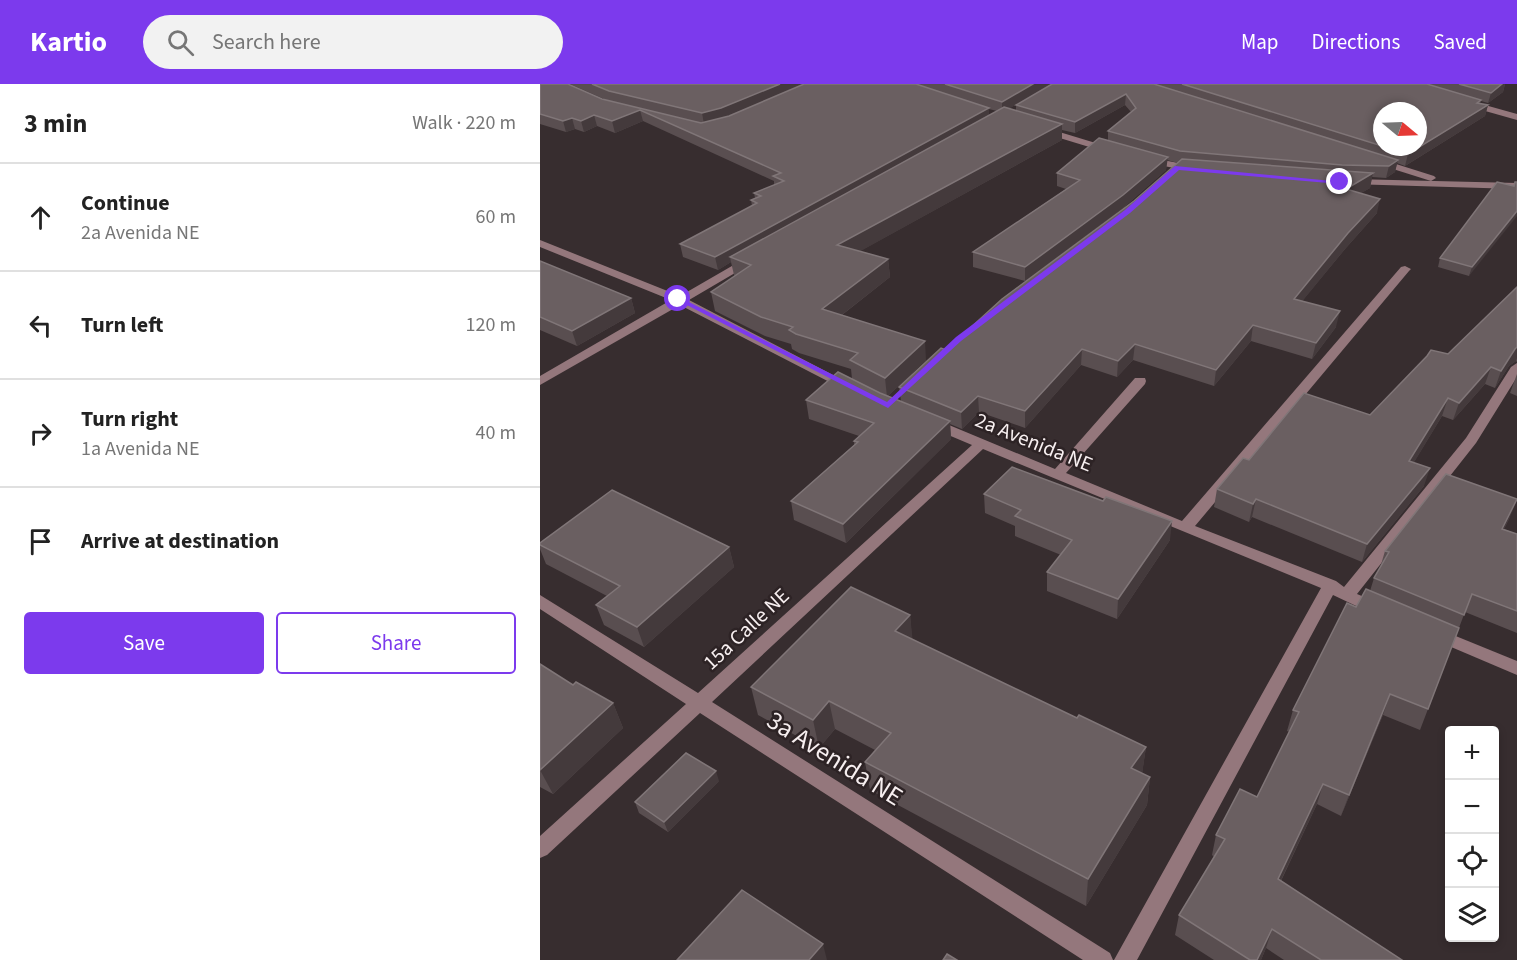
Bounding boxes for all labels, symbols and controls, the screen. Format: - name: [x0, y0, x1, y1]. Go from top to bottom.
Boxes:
- search box: [143, 15, 563, 69]
- text: Kartio: [30, 22, 107, 62]
- icon: search: [164, 26, 197, 59]
- text: Search here: [212, 26, 321, 58]
- text: Map: [1241, 27, 1279, 57]
- text: Directions: [1312, 27, 1400, 57]
- text: Saved: [1433, 27, 1487, 57]
- north arrow: [1373, 102, 1427, 156]
- text: 3 min: [24, 105, 87, 142]
- text: Walk · 220 m: [412, 109, 516, 137]
- route end: [1326, 168, 1352, 194]
- text: Continue: [81, 187, 170, 219]
- icon: ahead: [24, 201, 57, 234]
- text: 60 m: [476, 203, 516, 231]
- text: 2a Avenida NE: [81, 219, 199, 247]
- route start: [664, 285, 690, 311]
- icon: left: [24, 309, 57, 342]
- text: Turn left: [81, 309, 163, 341]
- text: 120 m: [466, 311, 516, 339]
- text: Turn right: [81, 403, 178, 435]
- street label: 2a Avenida NE: [971, 405, 1097, 479]
- icon: right: [24, 417, 57, 450]
- text: 40 m: [476, 419, 516, 447]
- text: 1a Avenida NE: [81, 435, 199, 463]
- icon: arrive: [24, 525, 57, 558]
- text: Arrive at destination: [81, 525, 279, 557]
- street label: 15a Calle NE: [696, 581, 796, 677]
- button: Save: [24, 612, 264, 674]
- button: Share: [276, 612, 516, 674]
- street label: 3a Avenida NE: [760, 702, 910, 815]
- map controls: [1445, 726, 1499, 942]
- button: +: [1445, 726, 1499, 780]
- button: −: [1445, 780, 1499, 834]
- button: locate: [1445, 834, 1499, 888]
- button: layers: [1445, 888, 1499, 942]

